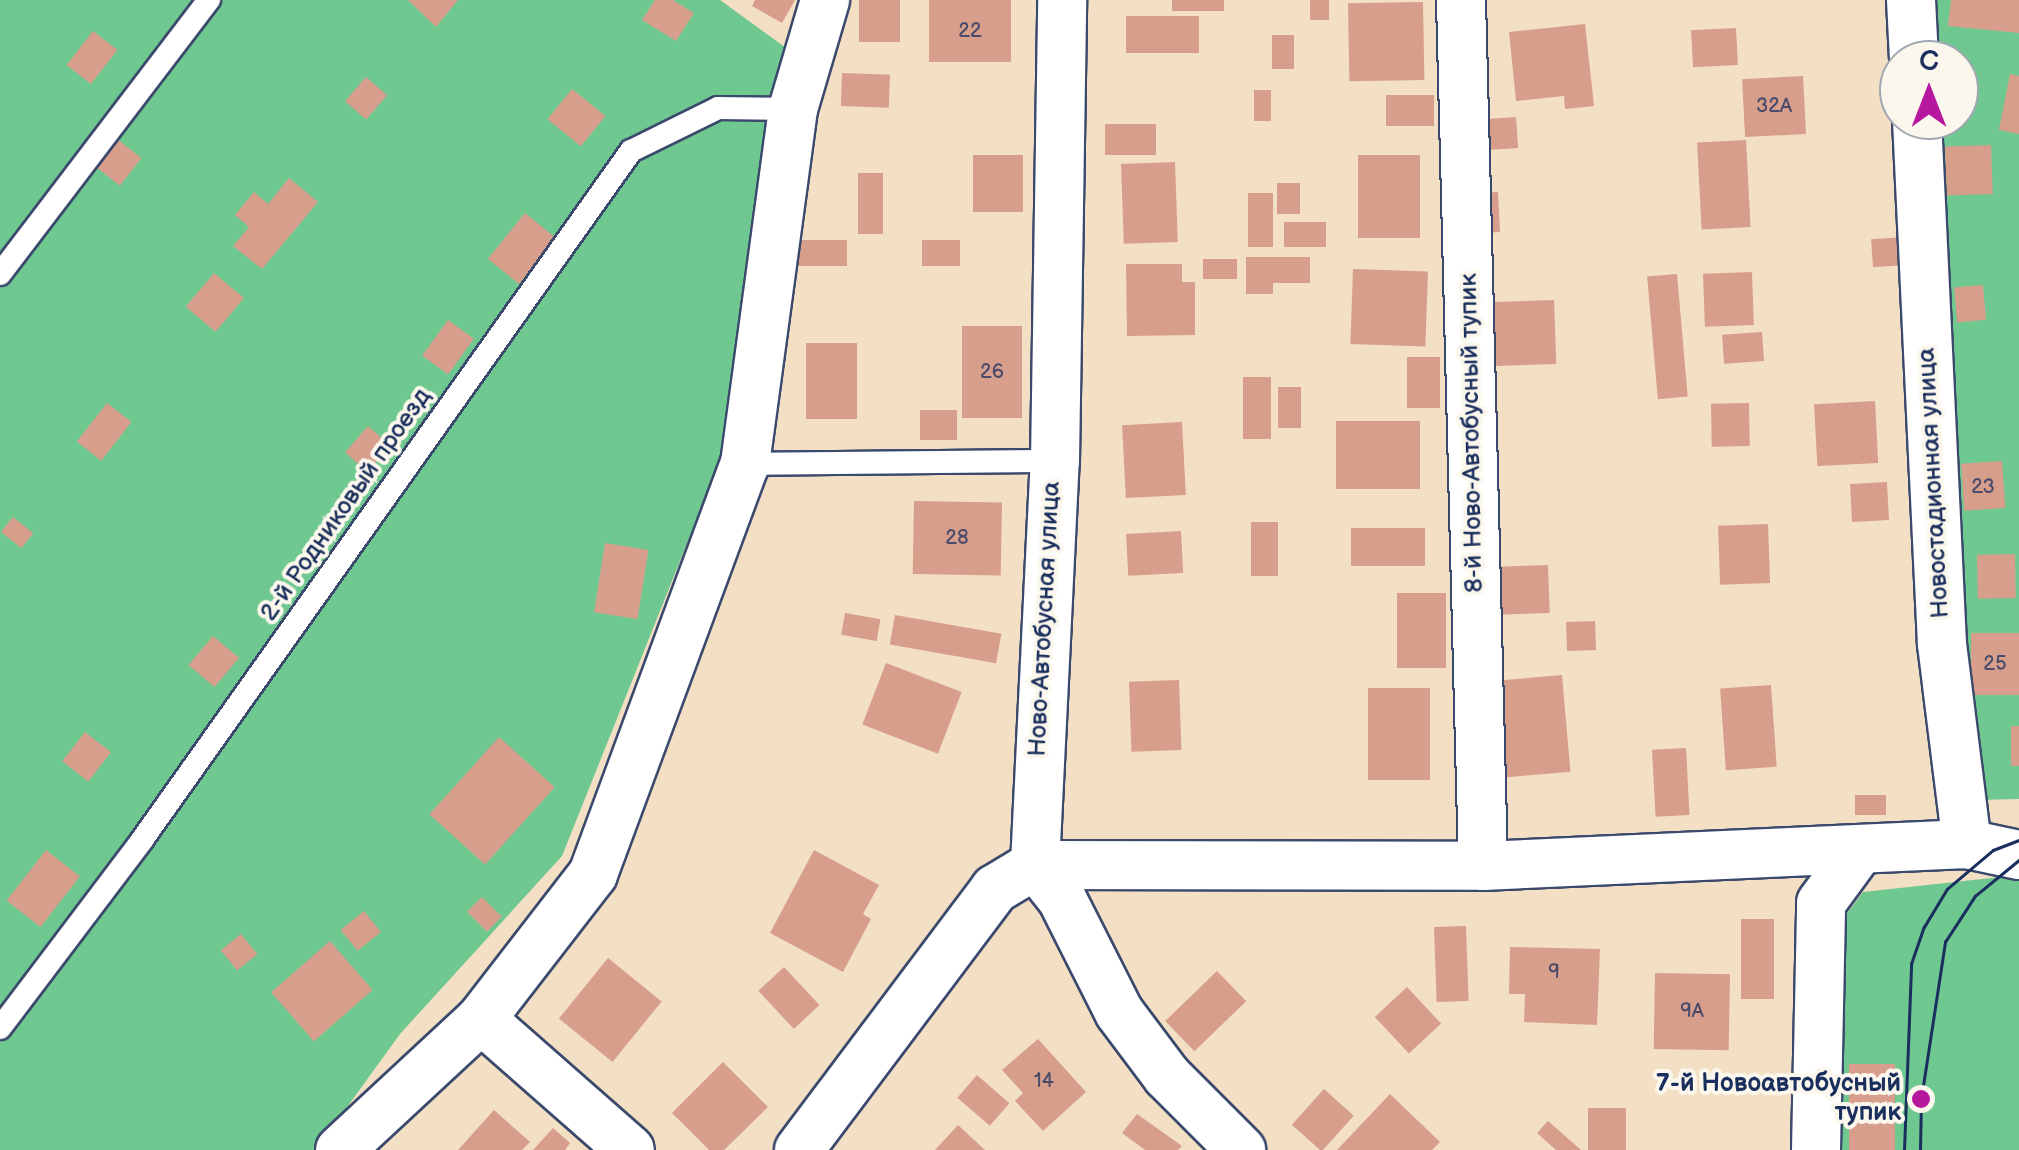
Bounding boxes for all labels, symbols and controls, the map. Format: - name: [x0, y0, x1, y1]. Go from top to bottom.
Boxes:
- house number: 22: [958, 19, 982, 43]
- north arrow: [1879, 40, 1979, 140]
- text: С: [1919, 45, 1939, 78]
- house number: 32А: [1756, 94, 1792, 118]
- street label: 8-й Ново-Автобусный тупик: [1454, 273, 1490, 593]
- street label: Новостадионная улица: [1912, 347, 1956, 619]
- house number: 26: [980, 360, 1004, 384]
- street label: 2-й Родниковый проезд: [254, 383, 438, 627]
- house number: 23: [1971, 475, 1995, 499]
- street label: Ново-Автобусная улица: [1023, 481, 1067, 757]
- house number: 28: [945, 526, 969, 550]
- house number: 25: [1983, 652, 2007, 676]
- house number: 9: [1548, 960, 1560, 984]
- house number: 9А: [1680, 999, 1704, 1023]
- house number: 14: [1034, 1069, 1054, 1093]
- place label: 7-й Новоавтобусный тупик: [1656, 1070, 1901, 1129]
- marker: 7-й Новоавтобусный тупик: [1910, 1088, 1932, 1110]

